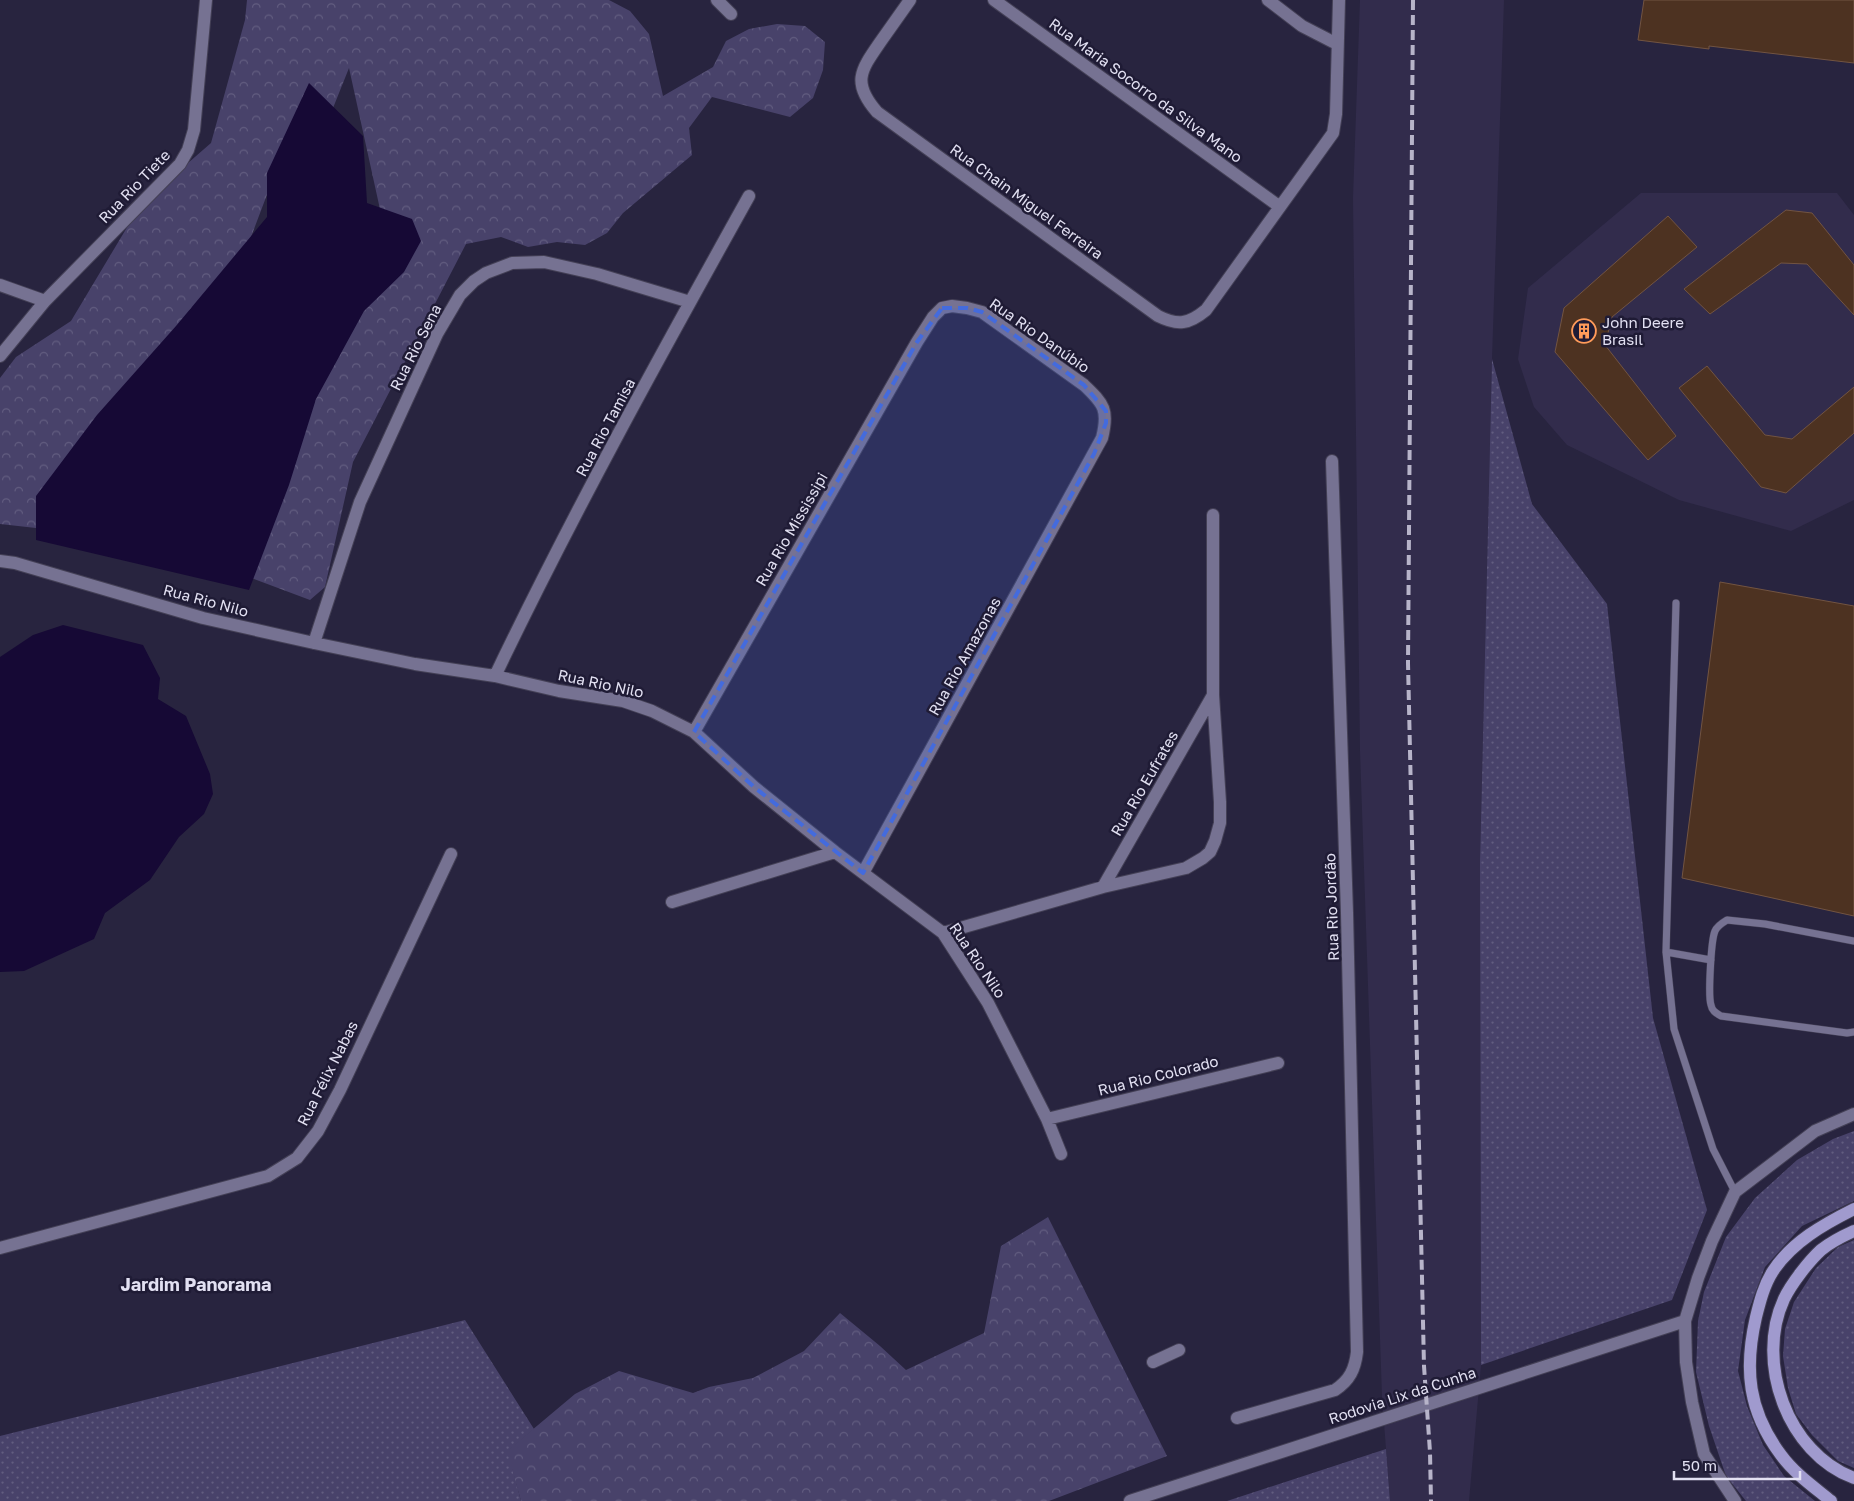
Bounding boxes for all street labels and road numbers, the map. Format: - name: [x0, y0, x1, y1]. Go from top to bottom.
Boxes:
- street label: Rua Maria Socorro da Silva Mano: [1046, 14, 1246, 166]
- street label: Rua Chain Miguel Ferreira: [947, 139, 1107, 263]
- street label: Rua Rio Tiete: [95, 145, 174, 226]
- street label: Rua Rio Danúbio: [987, 294, 1093, 376]
- street label: Rua Rio Sena: [386, 301, 444, 393]
- street label: Rua Rio Tamisa: [572, 375, 638, 479]
- street label: Rua Rio Mississipi: [751, 469, 831, 589]
- street label: Rua Rio Nilo: [162, 580, 250, 620]
- street label: Rua Rio Amazonas: [924, 594, 1004, 718]
- street label: Rua Rio Nilo: [556, 665, 646, 701]
- street label: Rua Rio Eufrates: [1107, 727, 1181, 839]
- street label: Rua Rio Jordão: [1320, 853, 1342, 961]
- street label: Rua Rio Nilo: [946, 919, 1010, 1001]
- street label: Rua Félix Nabas: [293, 1018, 361, 1128]
- street label: Rua Rio Colorado: [1096, 1051, 1220, 1099]
- street label: Rodovia Lix da Cunha: [1326, 1363, 1478, 1427]

